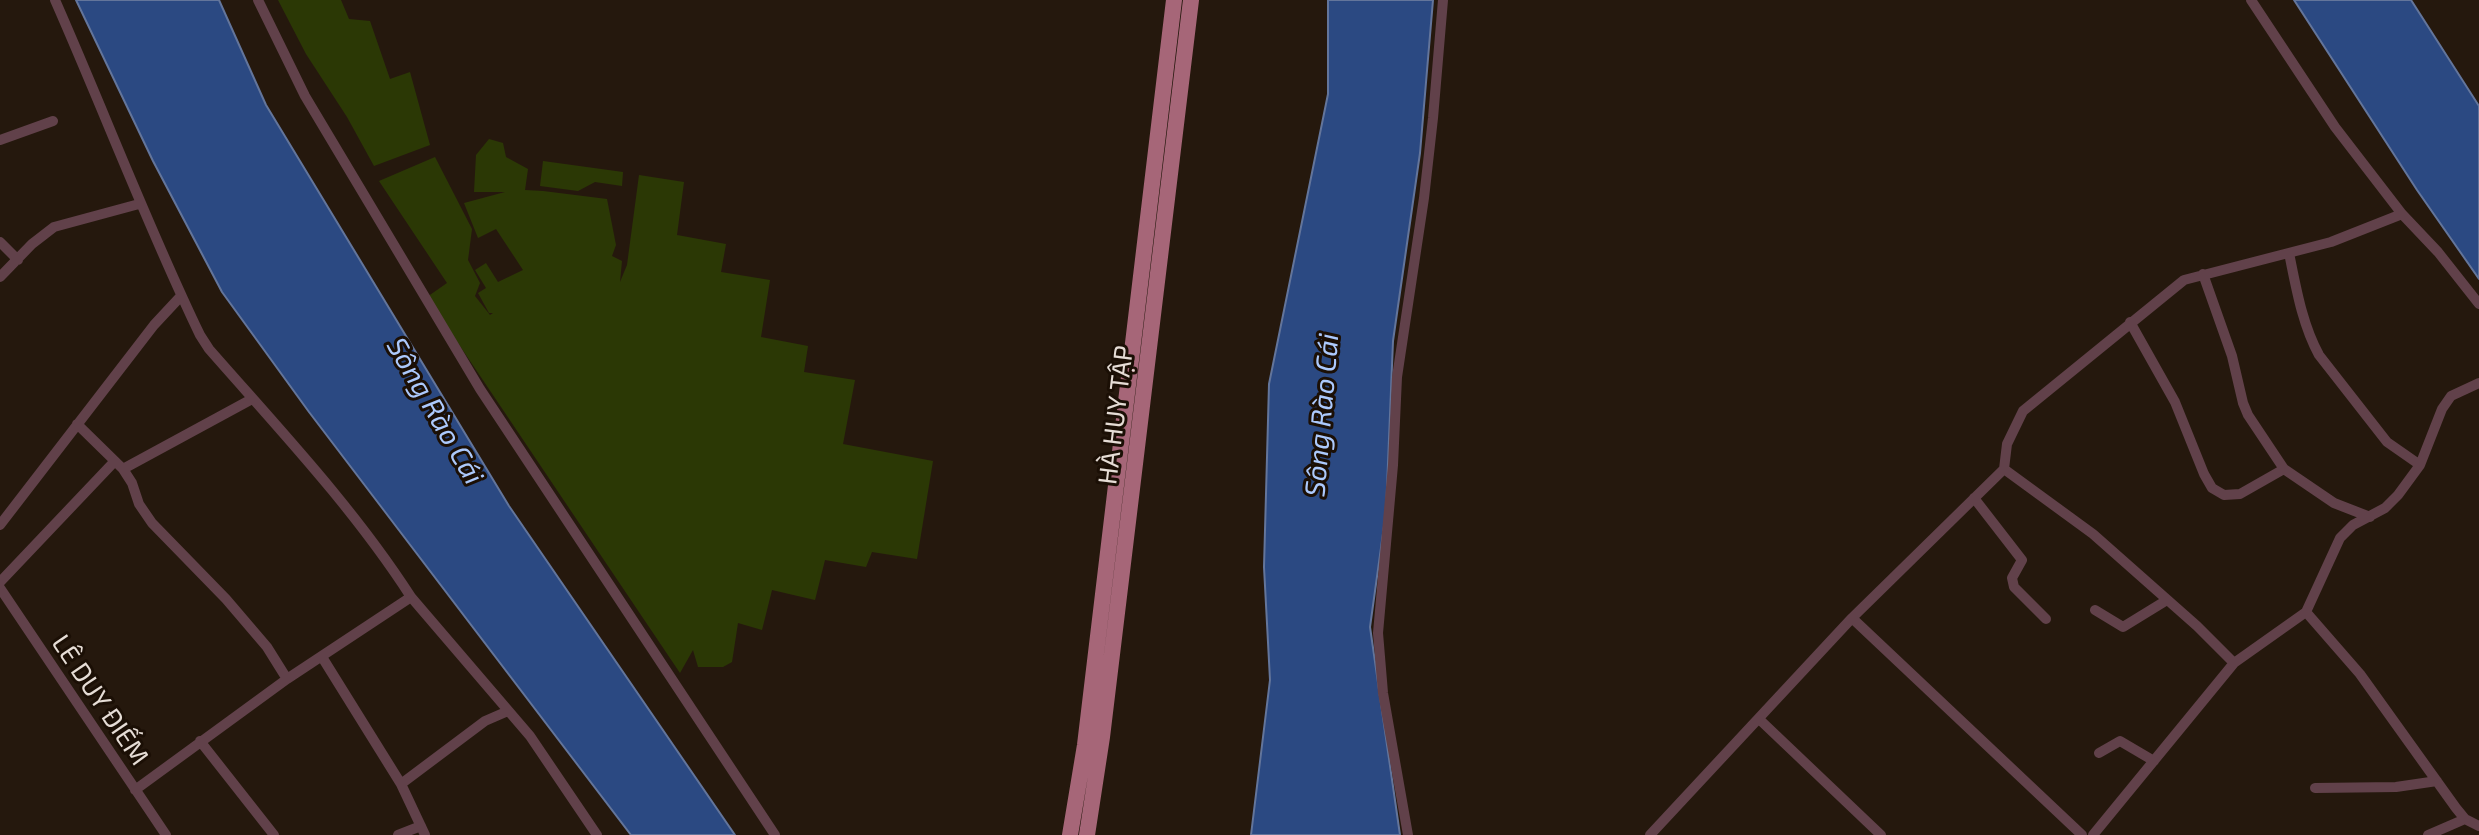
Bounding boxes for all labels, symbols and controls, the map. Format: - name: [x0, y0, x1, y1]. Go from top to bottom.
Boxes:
- water label: Sông Rào Cái: [379, 332, 491, 490]
- water label: Sông Rào Cái: [1298, 332, 1346, 498]
- street label: HÀ HUY TẬP: [1092, 344, 1140, 486]
- street label: LÊ DUY ĐIẾM: [45, 629, 155, 771]

